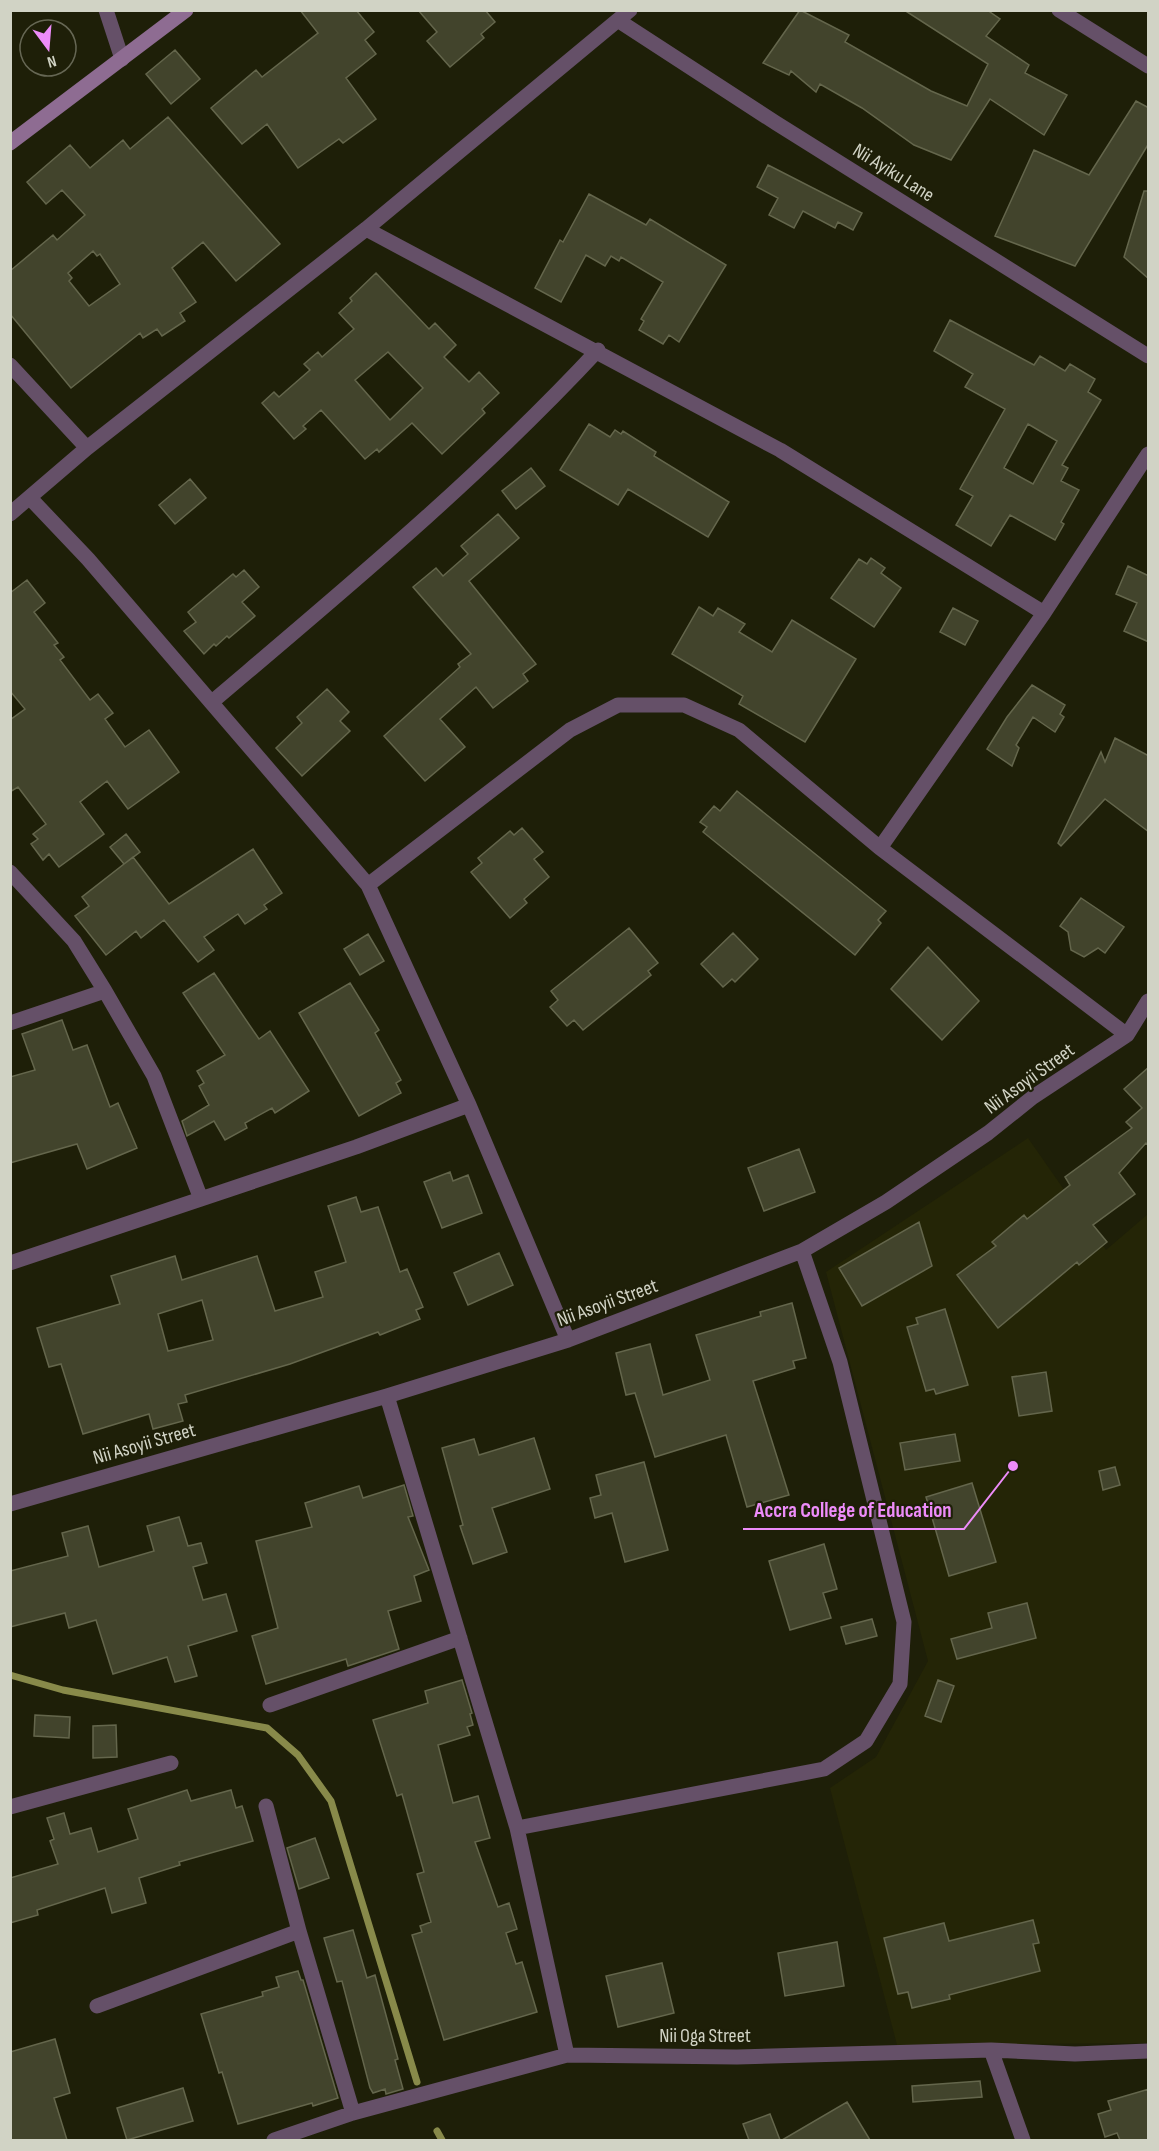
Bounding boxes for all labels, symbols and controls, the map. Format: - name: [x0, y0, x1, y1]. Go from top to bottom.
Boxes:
- north arrow: [18, 18, 78, 78]
- text: N: [45, 51, 58, 71]
- street label: Nii Ayiku Lane: [848, 138, 939, 207]
- street label: Nii Asoyii Street: [980, 1038, 1079, 1119]
- street label: Nii Asoyii Street: [554, 1274, 661, 1332]
- street label: Nii Asoyii Street: [90, 1418, 198, 1470]
- callout: Accra College of Education: [743, 1490, 964, 1529]
- text: Accra College of Education: [753, 1498, 952, 1523]
- street label: Nii Oga Street: [659, 2024, 751, 2048]

